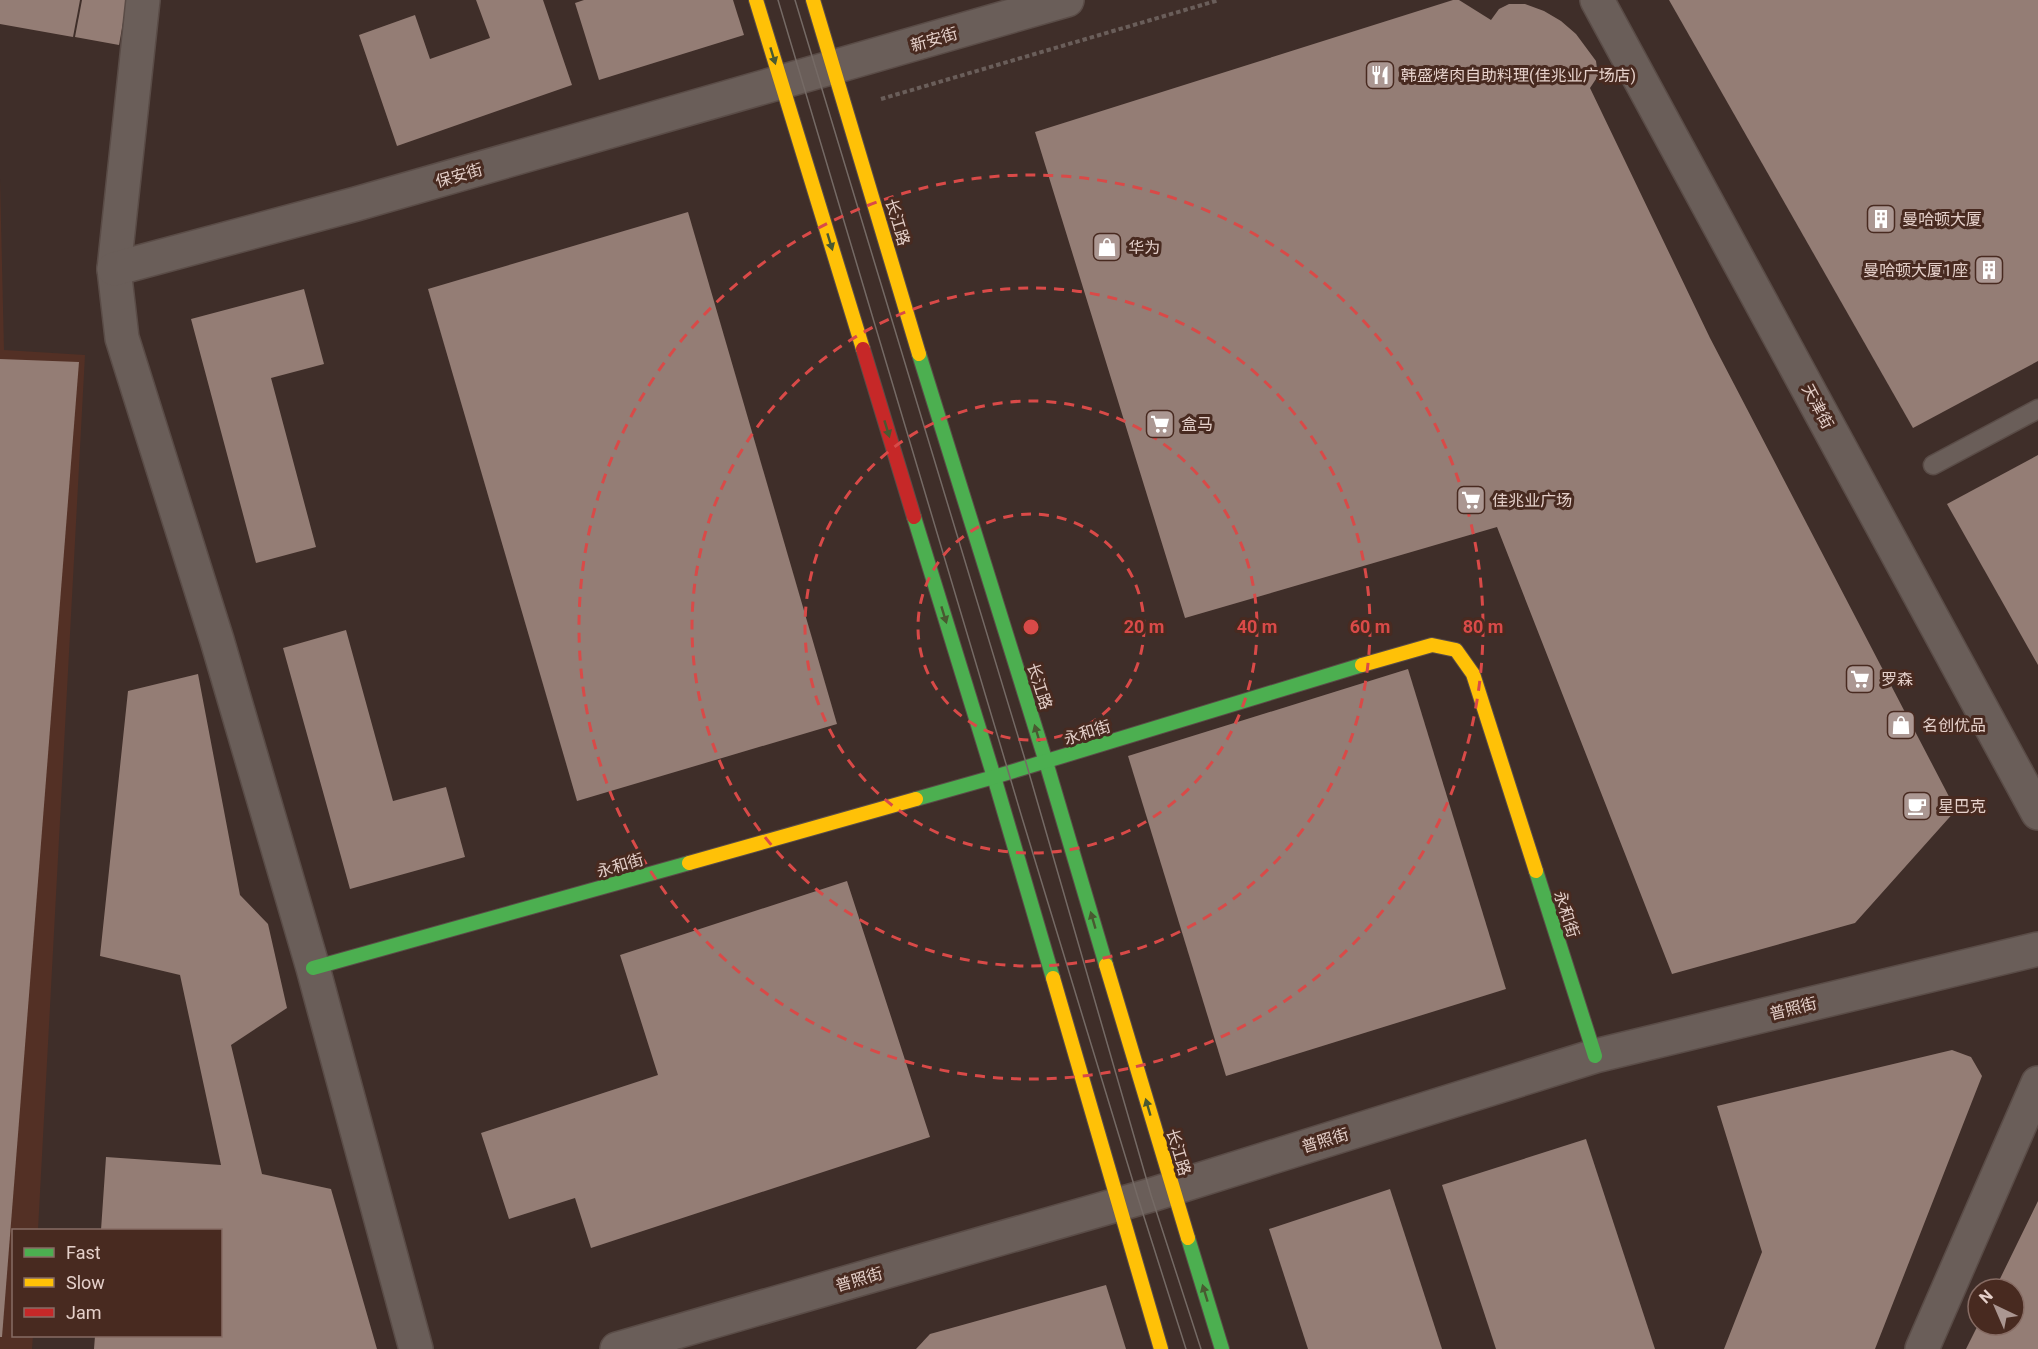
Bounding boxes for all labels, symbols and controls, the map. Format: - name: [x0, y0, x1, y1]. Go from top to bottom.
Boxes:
- street label: 新安街: [908, 24, 960, 55]
- one-way arrow: [769, 47, 778, 65]
- restaurant icon: 韩盛烤肉自助料理(佳兆业广场店): [1364, 59, 1396, 91]
- place label: 韩盛烤肉自助料理(佳兆业广场店): [1401, 66, 1636, 85]
- street label: 保安街: [433, 160, 485, 191]
- street label: 长江路: [881, 196, 914, 248]
- building icon: 曼哈顿大厦: [1865, 203, 1897, 235]
- place label: 曼哈顿大厦: [1902, 210, 1982, 229]
- shop icon: 华为: [1091, 231, 1123, 263]
- one-way arrow: [826, 233, 835, 251]
- place label: 华为: [1128, 238, 1160, 257]
- building icon: 曼哈顿大厦1座: [1973, 254, 2005, 286]
- place label: 曼哈顿大厦1座: [1863, 261, 1968, 280]
- street label: 天津街: [1798, 381, 1837, 432]
- supermarket icon: 盒马: [1144, 408, 1176, 440]
- place label: 盒马: [1181, 415, 1213, 434]
- one-way arrow: [883, 420, 892, 438]
- supermarket icon: 佳兆业广场: [1455, 484, 1487, 516]
- place label: 佳兆业广场: [1492, 491, 1572, 510]
- one-way arrow: [940, 606, 949, 624]
- text: 20 m: [1124, 616, 1164, 637]
- text: 40 m: [1237, 616, 1277, 637]
- text: 60 m: [1350, 616, 1390, 637]
- text: 80 m: [1463, 616, 1503, 637]
- centre of rings: [1021, 617, 1041, 637]
- street label: 长江路: [1023, 660, 1056, 712]
- supermarket icon: 罗森: [1844, 663, 1876, 695]
- place label: 罗森: [1881, 670, 1913, 689]
- shop icon: 名创优品: [1885, 709, 1917, 741]
- street label: 永和街: [1061, 716, 1113, 749]
- place label: 名创优品: [1922, 716, 1986, 735]
- one-way arrow: [1032, 724, 1042, 742]
- cafe icon: 星巴克: [1901, 790, 1933, 822]
- place label: 星巴克: [1938, 797, 1986, 816]
- street label: 永和街: [594, 850, 646, 881]
- street label: 永和街: [1550, 888, 1583, 940]
- one-way arrow: [1088, 911, 1097, 929]
- street label: 普照街: [1768, 993, 1819, 1024]
- one-way arrow: [1143, 1098, 1152, 1116]
- street label: 普照街: [1299, 1124, 1351, 1157]
- street label: 长江路: [1162, 1126, 1195, 1178]
- legend: [12, 1229, 222, 1337]
- text: Fast: [66, 1242, 101, 1263]
- street label: 普照街: [833, 1264, 885, 1295]
- text: Slow: [66, 1272, 105, 1293]
- north arrow: [1966, 1277, 2026, 1337]
- one-way arrow: [1200, 1284, 1209, 1302]
- text: N: [1975, 1286, 1997, 1307]
- text: Jam: [66, 1302, 102, 1323]

